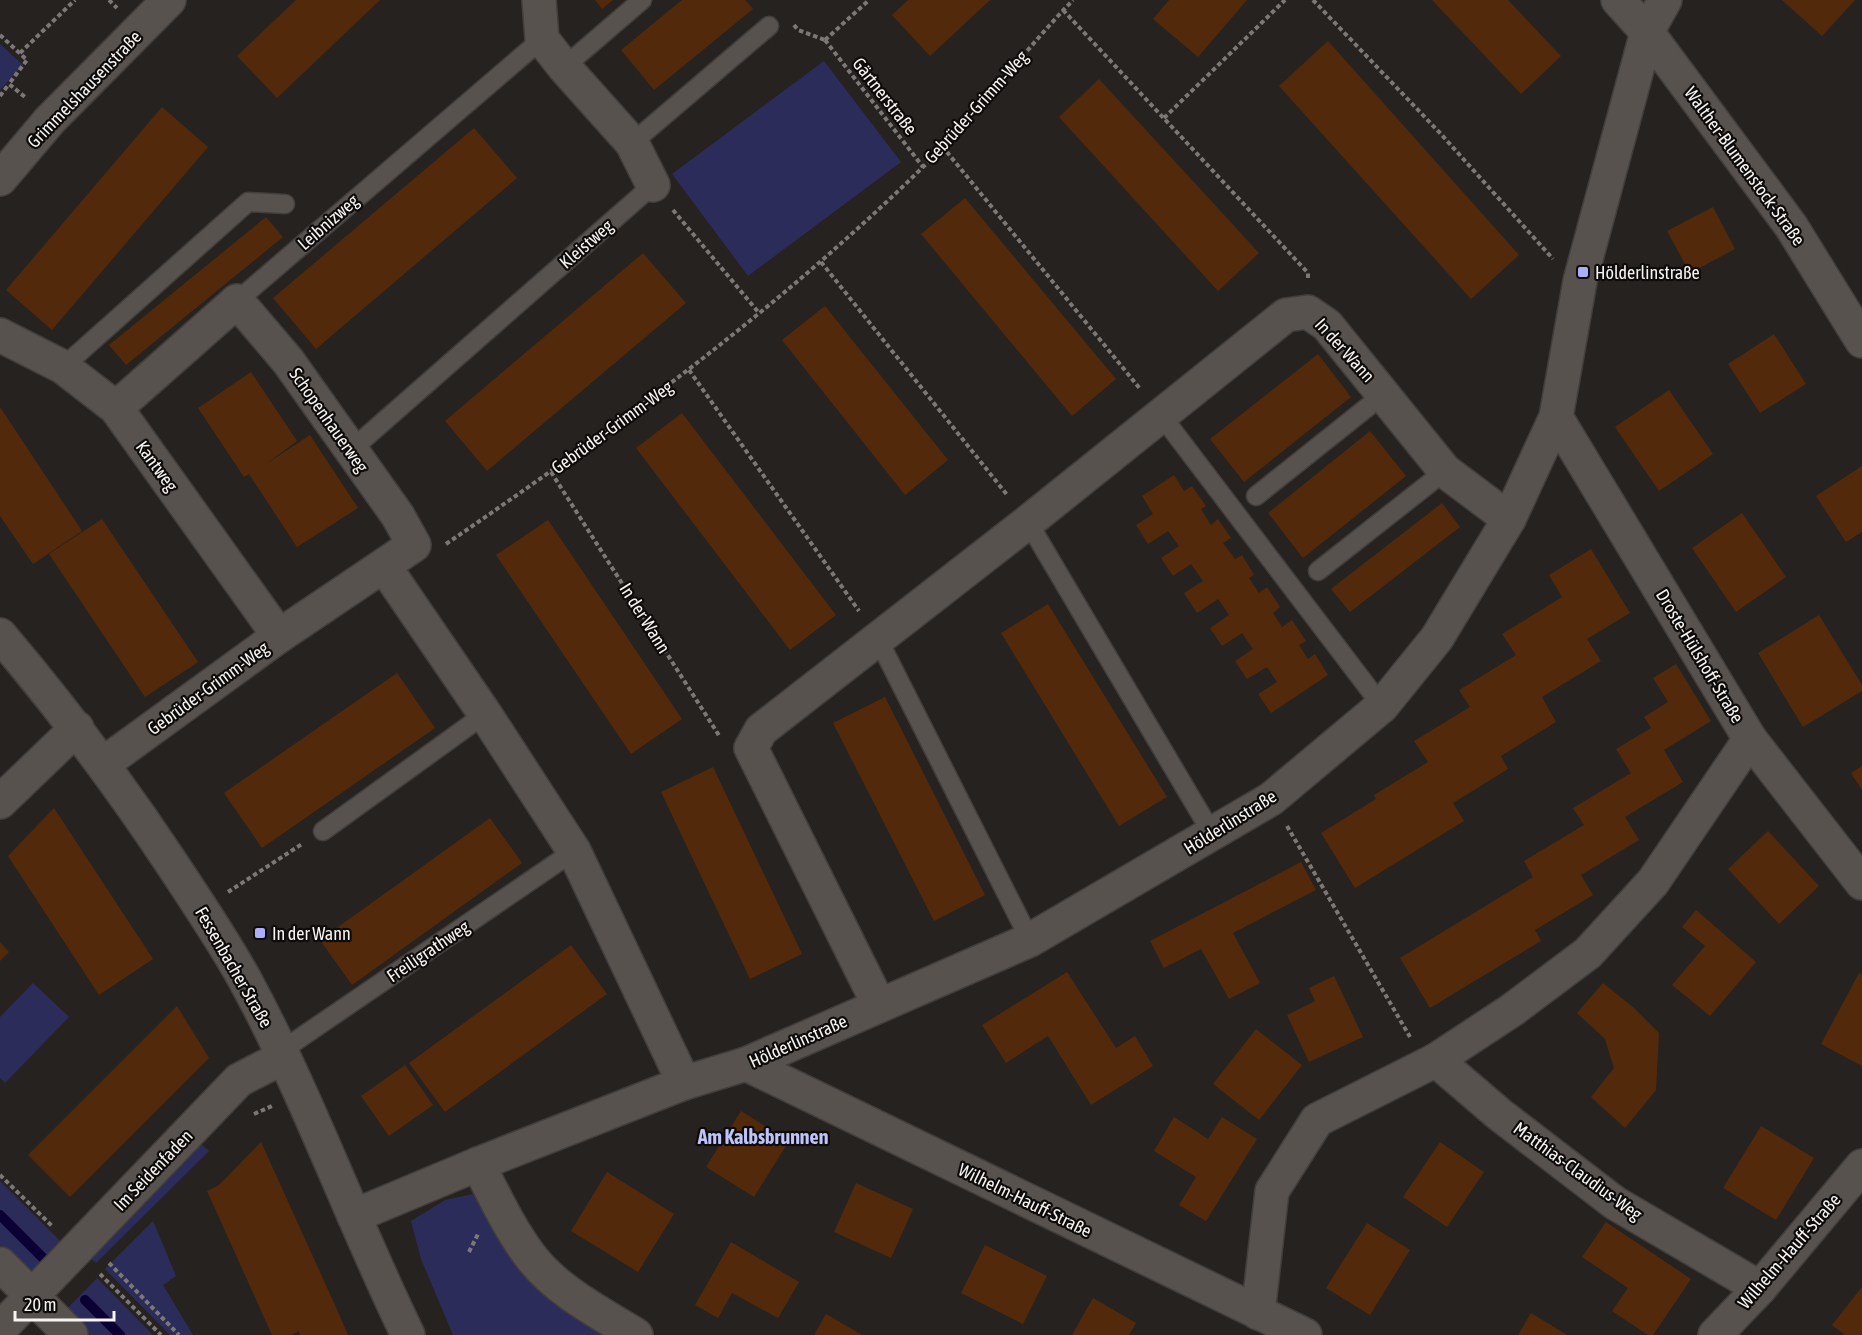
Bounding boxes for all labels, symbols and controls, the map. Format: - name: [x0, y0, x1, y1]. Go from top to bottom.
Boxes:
- street label: Grimmelshausenstraße: [23, 26, 145, 152]
- street label: Gebrüder-Grimm-Weg: [920, 46, 1032, 168]
- street label: Gärtnerstraße: [848, 53, 922, 139]
- street label: Walther-Blumenstock-Straße: [1680, 83, 1810, 249]
- street label: Leibnizweg: [293, 190, 363, 254]
- street label: Kleistweg: [555, 215, 617, 273]
- place label: Hölderlinstraße: [1595, 262, 1700, 283]
- marker: Hölderlinstraße: [1576, 265, 1590, 279]
- street label: In der Wann: [1311, 314, 1379, 386]
- street label: Schopenhauerweg: [285, 364, 373, 476]
- street label: Gebrüder-Grimm-Weg: [547, 376, 677, 478]
- street label: Kantweg: [132, 437, 182, 496]
- street label: In der Wann: [615, 579, 675, 657]
- street label: Droste-Hülshoff-Straße: [1652, 585, 1748, 727]
- street label: Gebrüder-Grimm-Weg: [143, 637, 273, 739]
- street label: Hölderlinstraße: [1180, 785, 1280, 859]
- street label: Fessenbacher Straße: [191, 903, 277, 1031]
- street label: Freiligrathweg: [383, 916, 473, 986]
- place label: In der Wann: [272, 923, 351, 944]
- marker: In der Wann: [253, 926, 267, 940]
- street label: Hölderlinstraße: [746, 1010, 850, 1072]
- street label: Matthias-Claudius-Weg: [1510, 1117, 1646, 1225]
- street label: Im Seidenfaden: [109, 1125, 197, 1215]
- district label: Am Kalbsbrunnen: [697, 1125, 828, 1148]
- street label: Wilhelm-Hauff-Straße: [955, 1159, 1095, 1241]
- street label: Wilhelm-Hauff-Straße: [1733, 1189, 1845, 1313]
- scale bar: [15, 1284, 114, 1322]
- text: 20 m: [24, 1294, 56, 1315]

